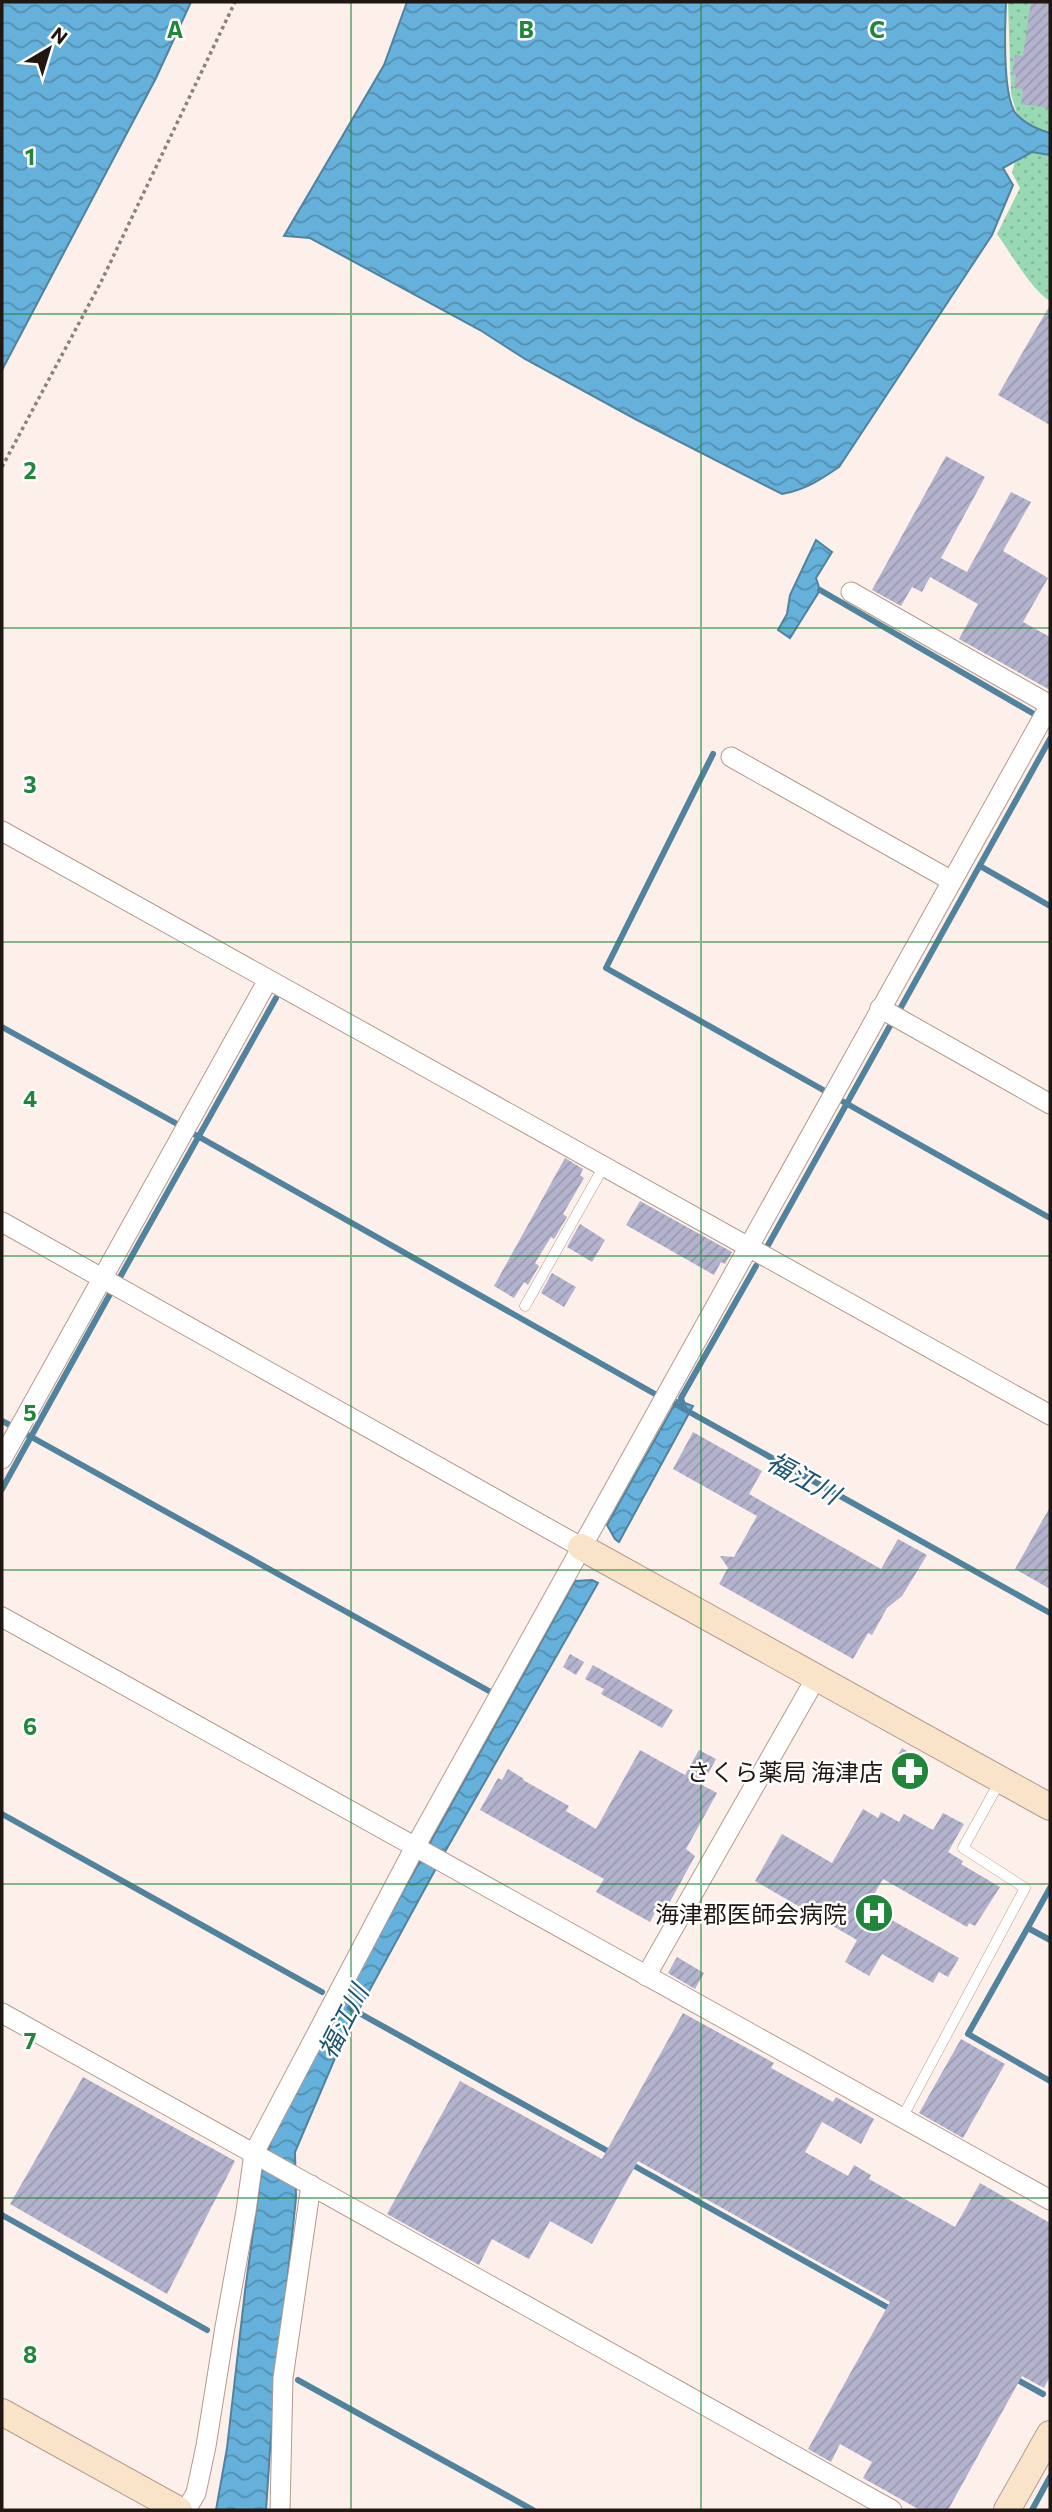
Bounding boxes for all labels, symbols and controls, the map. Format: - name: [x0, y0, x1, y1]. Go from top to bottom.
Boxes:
- north arrow: [14, 14, 84, 84]
- text: A: [167, 15, 184, 43]
- text: B: [518, 15, 534, 43]
- text: C: [869, 15, 885, 43]
- text: N: [47, 22, 72, 49]
- text: 1: [25, 142, 35, 170]
- text: 2: [23, 456, 37, 484]
- text: 3: [23, 770, 37, 798]
- text: 4: [23, 1084, 37, 1112]
- text: 5: [23, 1398, 37, 1426]
- water label: 福江川: [762, 1445, 848, 1511]
- text: 6: [23, 1712, 37, 1740]
- pharmacy icon: さくら薬局 海津店: [889, 1750, 931, 1792]
- place label: さくら薬局 海津店: [686, 1757, 883, 1786]
- hospital icon: 海津郡医師会病院: [853, 1892, 895, 1934]
- place label: 海津郡医師会病院: [655, 1899, 847, 1928]
- water label: 福江川: [310, 1977, 375, 2063]
- text: 7: [24, 2026, 36, 2054]
- text: 8: [23, 2340, 37, 2368]

